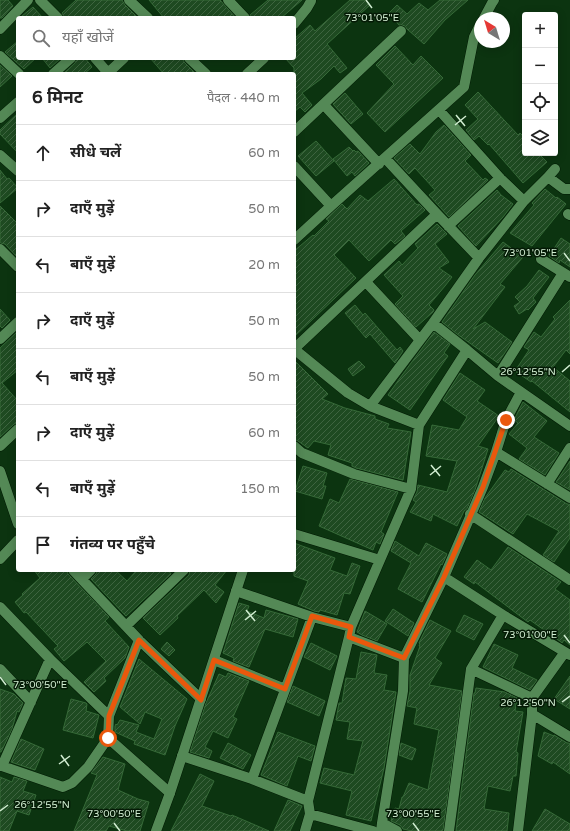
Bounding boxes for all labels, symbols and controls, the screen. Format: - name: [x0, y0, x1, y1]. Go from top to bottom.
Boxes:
- text: 73°01'05"E: [345, 12, 399, 24]
- north arrow: [474, 12, 510, 48]
- map controls: [522, 12, 558, 156]
- button: +: [522, 12, 558, 48]
- search box: [16, 16, 296, 60]
- icon: search: [30, 27, 52, 49]
- text: यहाँ खोजें: [62, 28, 114, 46]
- button: −: [522, 48, 558, 84]
- button: locate: [522, 84, 558, 120]
- text: 6 मिनट: [32, 87, 83, 108]
- text: पैदल · 440 m: [207, 90, 280, 106]
- button: layers: [522, 120, 558, 156]
- icon: ahead: [32, 142, 54, 164]
- text: सीधे चलें: [70, 143, 121, 161]
- text: 60 m: [248, 145, 280, 161]
- icon: right: [32, 198, 54, 220]
- text: दाएँ मुड़ें: [70, 199, 114, 217]
- text: 50 m: [248, 201, 280, 217]
- text: 73°01'05"E: [503, 247, 557, 259]
- icon: left: [32, 254, 54, 276]
- text: बाएँ मुड़ें: [70, 255, 115, 273]
- text: 20 m: [248, 257, 280, 273]
- icon: right: [32, 310, 54, 332]
- text: दाएँ मुड़ें: [70, 311, 114, 329]
- text: 50 m: [248, 313, 280, 329]
- icon: left: [32, 366, 54, 388]
- text: 26°12'55"N: [500, 366, 556, 378]
- text: बाएँ मुड़ें: [70, 367, 115, 385]
- text: 50 m: [248, 369, 280, 385]
- route end: [497, 411, 515, 429]
- icon: right: [32, 422, 54, 444]
- text: दाएँ मुड़ें: [70, 423, 114, 441]
- text: 60 m: [248, 425, 280, 441]
- icon: left: [32, 478, 54, 500]
- text: बाएँ मुड़ें: [70, 479, 115, 497]
- text: 150 m: [240, 481, 280, 497]
- icon: arrive: [32, 534, 54, 556]
- text: गंतव्य पर पहुँचे: [70, 535, 155, 553]
- text: 73°01'00"E: [503, 629, 557, 641]
- text: 73°00'50"E: [13, 679, 67, 691]
- text: 26°12'50"N: [500, 697, 556, 709]
- route start: [99, 729, 117, 747]
- text: 26°12'55"N: [14, 799, 70, 811]
- text: 73°00'50"E: [87, 808, 141, 820]
- text: 73°00'55"E: [386, 808, 440, 820]

